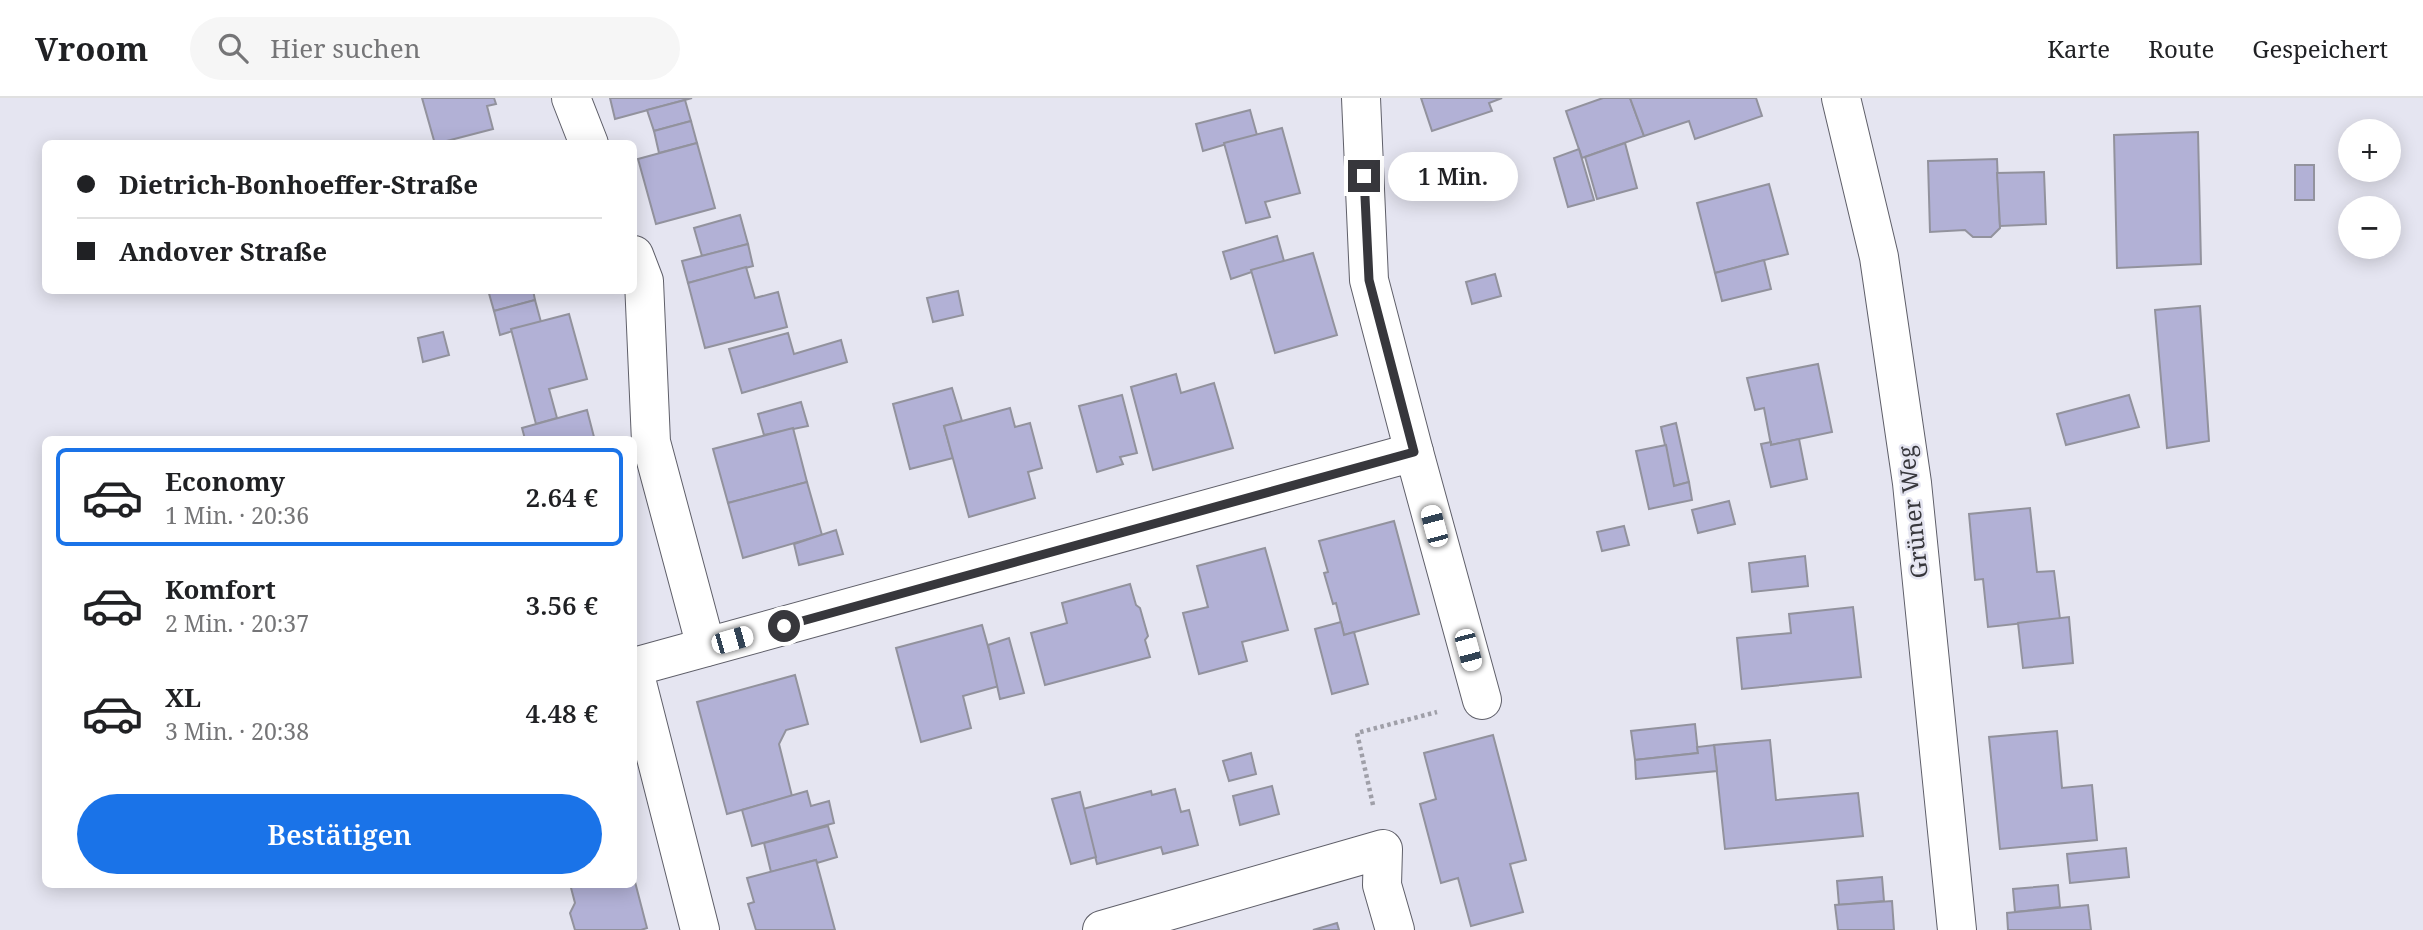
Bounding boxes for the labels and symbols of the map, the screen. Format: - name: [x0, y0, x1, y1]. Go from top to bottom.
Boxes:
- callout: 1 Min.: [1388, 152, 1518, 200]
- route end: [1348, 160, 1380, 192]
- street label: Grüner Weg: [1889, 444, 1935, 580]
- car: [1419, 503, 1450, 549]
- route start: [768, 610, 800, 642]
- car: [709, 624, 756, 656]
- car: [1453, 627, 1484, 673]

